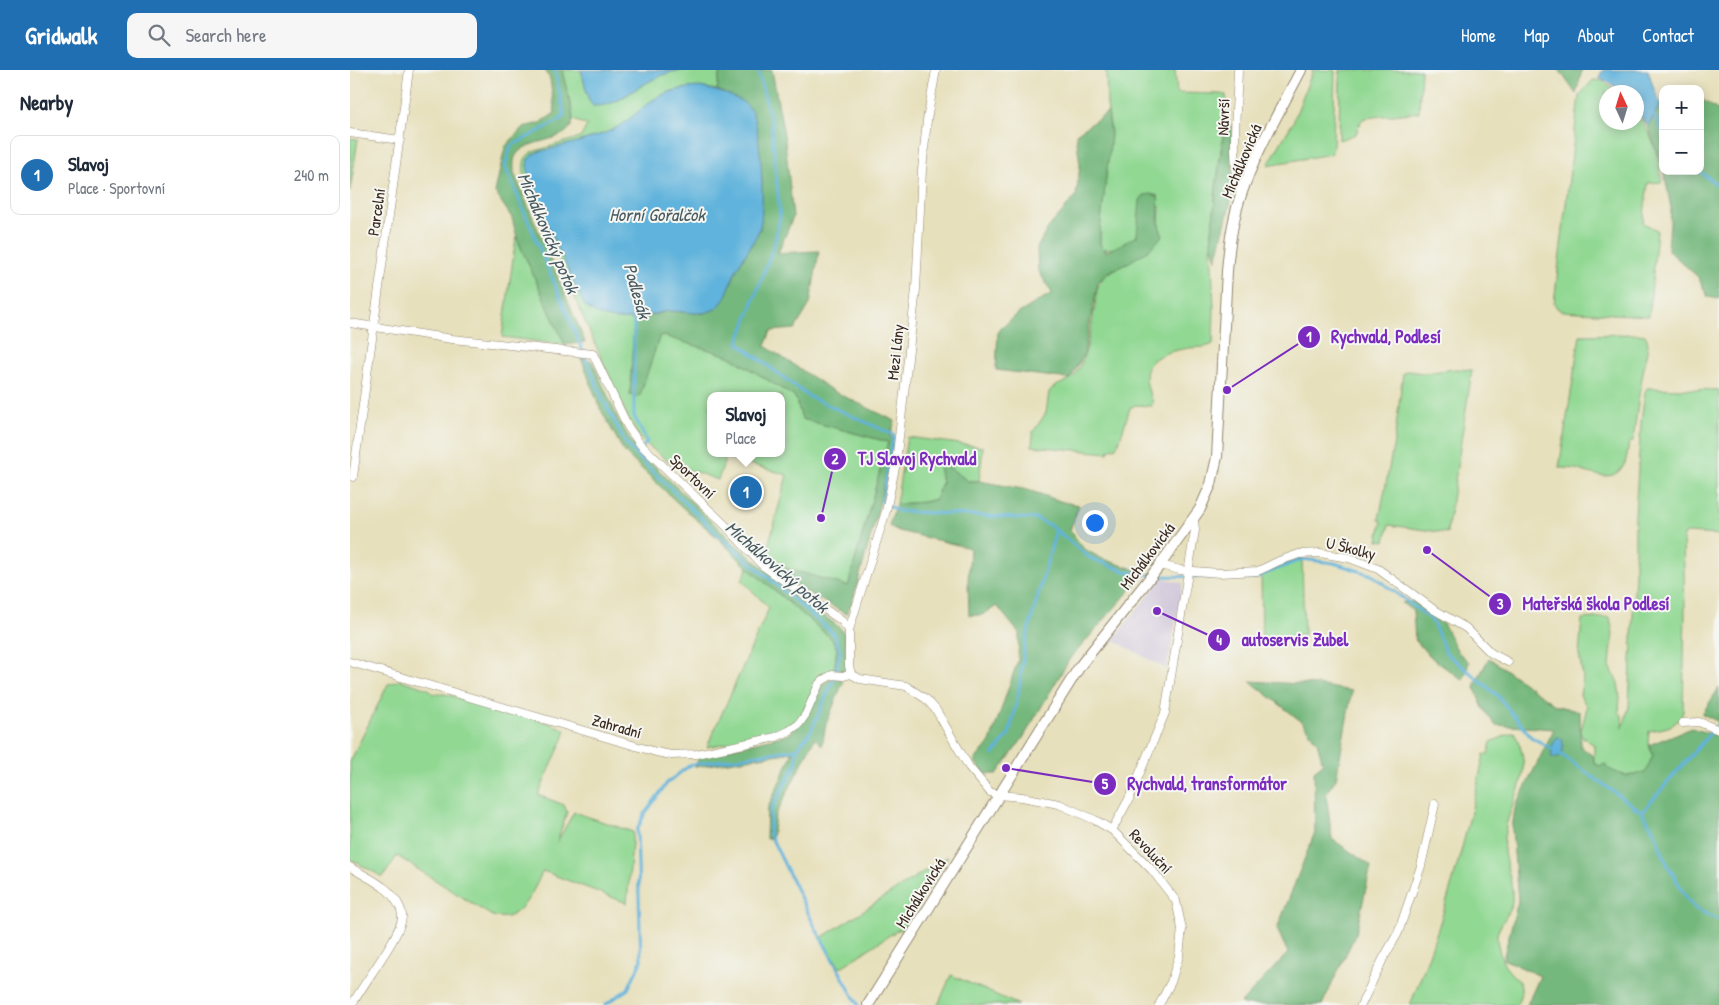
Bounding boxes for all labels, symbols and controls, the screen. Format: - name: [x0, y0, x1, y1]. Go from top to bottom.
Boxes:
- search box: [127, 13, 477, 58]
- text: Gridwalk: [25, 19, 97, 51]
- icon: search: [145, 21, 173, 49]
- text: Search here: [185, 22, 267, 48]
- text: Home: [1461, 23, 1496, 48]
- text: Map: [1524, 23, 1549, 48]
- text: About: [1577, 23, 1614, 48]
- text: Contact: [1642, 23, 1694, 48]
- north arrow: [1599, 85, 1644, 130]
- map controls: [1659, 85, 1704, 175]
- button: +: [1659, 85, 1704, 130]
- text: Nearby: [20, 88, 73, 117]
- street label: Návrší: [1211, 98, 1235, 136]
- street label: Michálkovická: [1215, 120, 1267, 202]
- button: −: [1659, 130, 1704, 175]
- text: Slavoj: [68, 151, 109, 177]
- text: 1: [34, 164, 40, 186]
- text: 240 m: [294, 164, 329, 186]
- water label: Michálkovický potok: [512, 168, 586, 299]
- text: Place · Sportovní: [68, 177, 165, 199]
- street label: Parcelní: [362, 187, 390, 237]
- water label: Horní Gořalčok: [609, 202, 706, 227]
- water label: Podlesák: [618, 260, 658, 323]
- callout: Rychvald, Podlesí: [1296, 320, 1451, 353]
- street label: Mezi Lány: [881, 323, 909, 381]
- text: Rychvald, Podlesí: [1331, 324, 1441, 350]
- text: 1: [1306, 326, 1312, 347]
- popup: [707, 392, 785, 457]
- text: Slavoj: [726, 401, 766, 427]
- text: Place: [726, 427, 756, 449]
- callout: TJ Slavoj Rychvald: [823, 442, 986, 475]
- text: TJ Slavoj Rychvald: [857, 446, 976, 472]
- text: 2: [831, 448, 839, 469]
- street label: Sportovní: [665, 449, 721, 503]
- pin: 1: [730, 473, 762, 511]
- your location: [1082, 510, 1108, 536]
- water label: Michálkovický potok: [720, 515, 835, 619]
- street label: Michálkovická: [1115, 518, 1179, 594]
- street label: U Školky: [1324, 531, 1378, 565]
- callout: Mateřská škola Podlesí: [1487, 587, 1679, 620]
- text: Mateřská škola Podlesí: [1522, 591, 1670, 616]
- text: 3: [1497, 593, 1504, 614]
- callout: autoservis Zubel: [1207, 623, 1359, 656]
- text: autoservis Zubel: [1242, 627, 1350, 652]
- text: 4: [1216, 629, 1222, 650]
- street label: Zahradní: [590, 708, 644, 744]
- callout: Rychvald, transformátor: [1092, 768, 1297, 801]
- text: Rychvald, transformátor: [1127, 771, 1287, 797]
- text: 5: [1102, 773, 1109, 794]
- street label: Revoluční: [1124, 824, 1178, 878]
- street label: Michálkovická: [890, 854, 950, 932]

